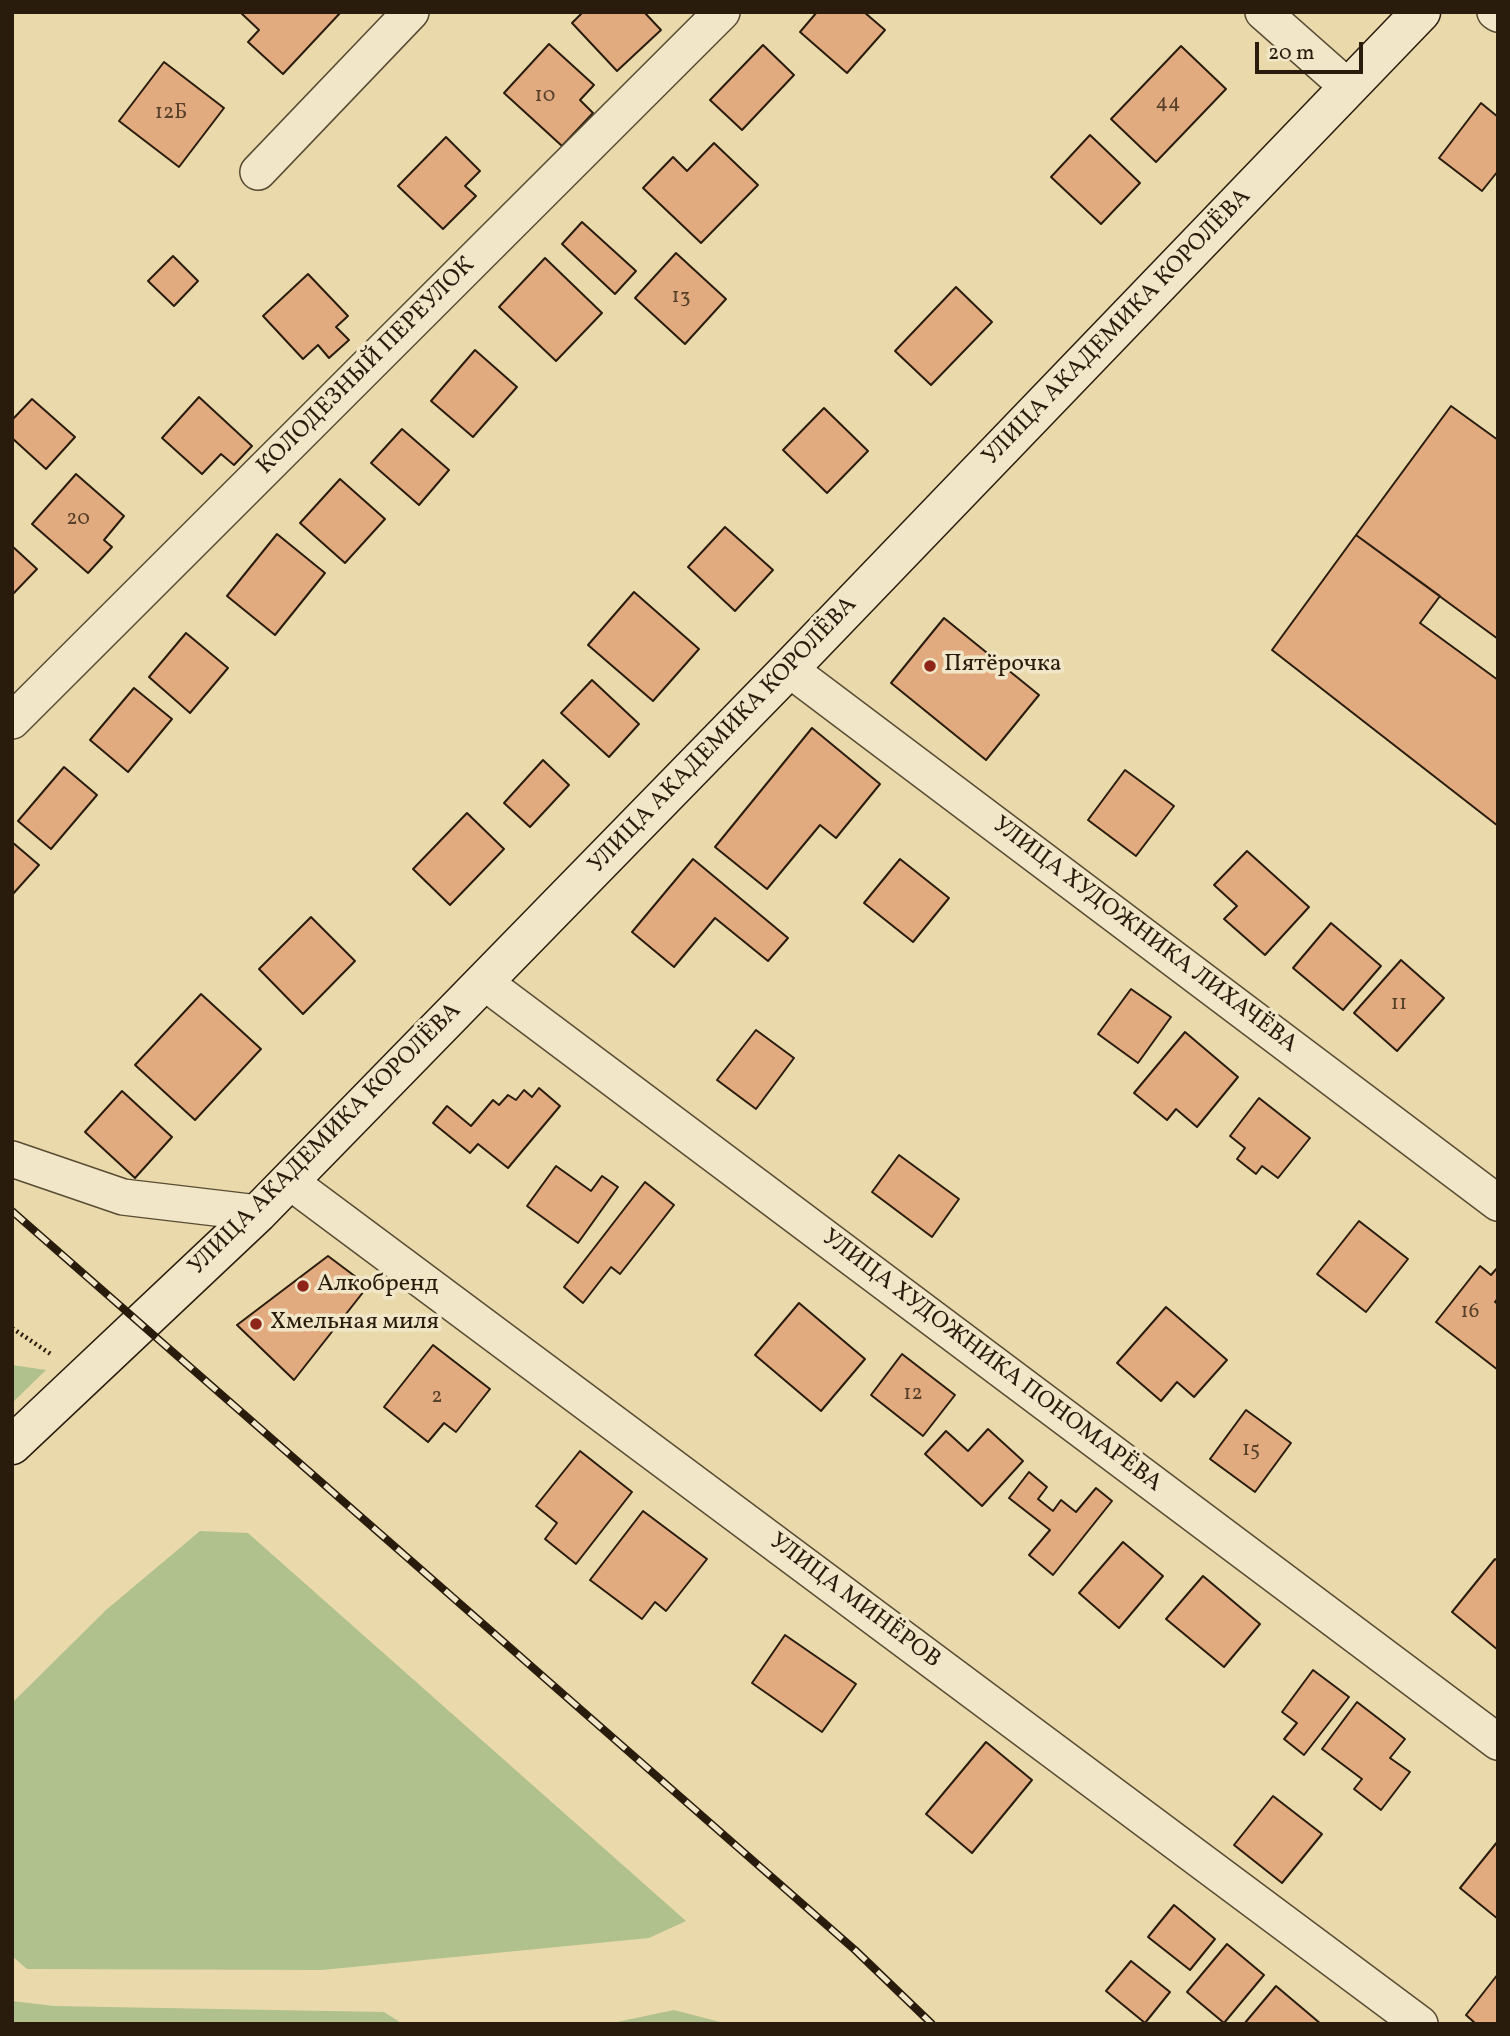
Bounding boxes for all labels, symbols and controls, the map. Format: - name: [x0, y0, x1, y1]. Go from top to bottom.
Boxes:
- scale bar: [1258, 28, 1366, 72]
- text: 20 m: [1268, 39, 1314, 68]
- house number: 10: [535, 84, 555, 110]
- house number: 44: [1155, 91, 1181, 117]
- house number: 12Б: [155, 101, 187, 127]
- street label: УЛИЦА АКАДЕМИКА КОРОЛЁВА: [978, 184, 1258, 472]
- street label: КОЛОДЕЗНЫЙ ПЕРЕУЛОК: [252, 252, 482, 482]
- house number: 13: [672, 285, 690, 311]
- house number: 20: [66, 507, 90, 533]
- street label: УЛИЦА АКАДЕМИКА КОРОЛЁВА: [584, 592, 864, 880]
- place label: Пятёрочка: [944, 652, 1062, 680]
- marker: Пятёрочка: [922, 658, 938, 674]
- street label: УЛИЦА ХУДОЖНИКА ЛИХАЧЁВА: [986, 812, 1302, 1060]
- house number: 11: [1391, 992, 1407, 1018]
- street label: УЛИЦА АКАДЕМИКА КОРОЛЁВА: [184, 998, 468, 1282]
- street label: УЛИЦА ХУДОЖНИКА ПОНОМАРЁВА: [815, 1224, 1167, 1500]
- place label: Алкобренд: [317, 1272, 438, 1300]
- marker: Алкобренд: [295, 1278, 311, 1294]
- house number: 16: [1461, 1300, 1479, 1326]
- place label: Хмельная миля: [270, 1310, 439, 1338]
- marker: Хмельная миля: [248, 1316, 264, 1332]
- house number: 12: [903, 1382, 923, 1408]
- house number: 2: [431, 1385, 443, 1411]
- house number: 15: [1242, 1438, 1260, 1464]
- street label: УЛИЦА МИНЁРОВ: [763, 1528, 945, 1676]

